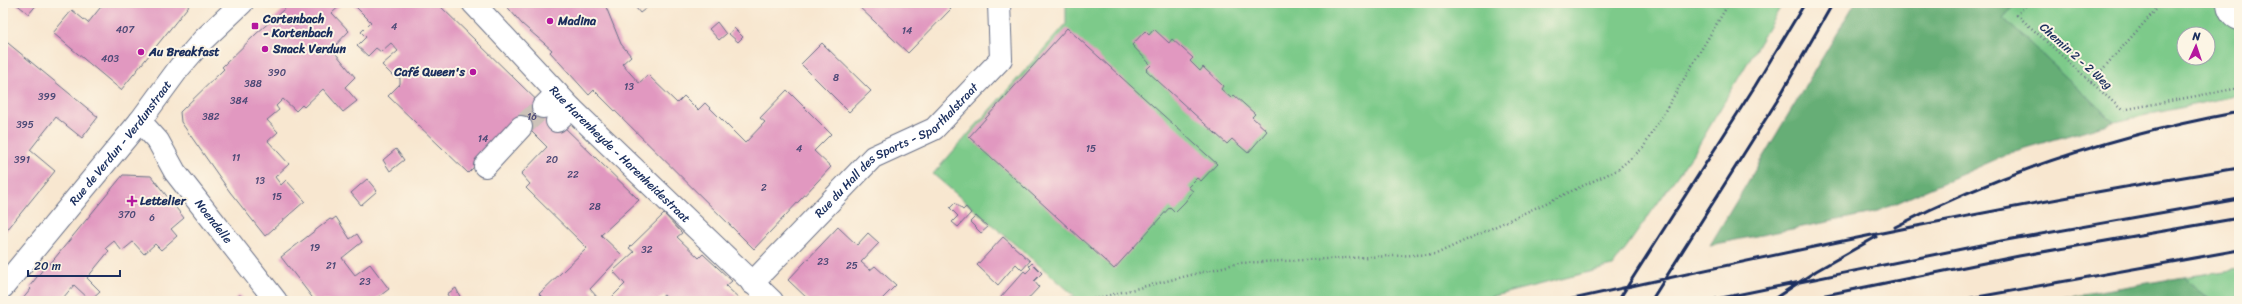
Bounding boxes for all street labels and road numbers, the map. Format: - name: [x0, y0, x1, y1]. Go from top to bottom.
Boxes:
- street label: Chemin 2 - 2 Weg: [2034, 17, 2118, 95]
- street label: Rue de Verdun - Verdunstraat: [63, 75, 178, 210]
- street label: Rue du Hall des Sports - Sporthalstraat: [809, 77, 985, 223]
- street label: Rue Harenheyde - Harenheidestraat: [544, 80, 696, 229]
- street label: Noendelle: [189, 194, 238, 249]

